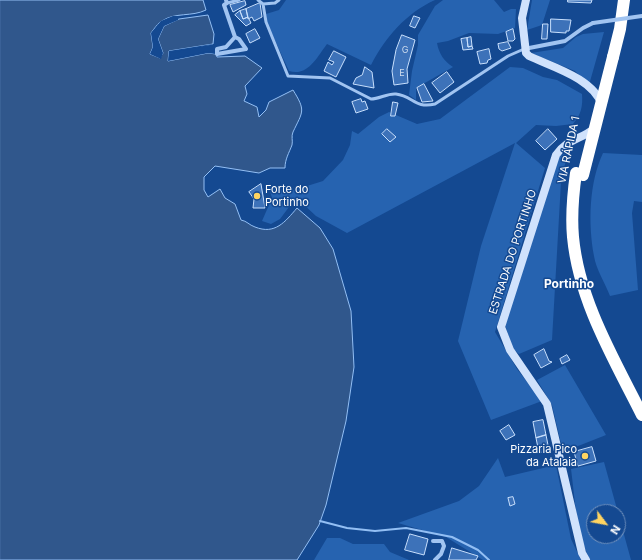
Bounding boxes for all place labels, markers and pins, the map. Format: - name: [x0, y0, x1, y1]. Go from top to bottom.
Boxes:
- place label: Forte do Portinho: [265, 183, 309, 209]
- marker: Forte do Portinho: [252, 191, 262, 201]
- place label: Pizzaria Pico da Atalaia: [510, 443, 577, 469]
- marker: Pizzaria Pico da Atalaia: [580, 451, 590, 461]

